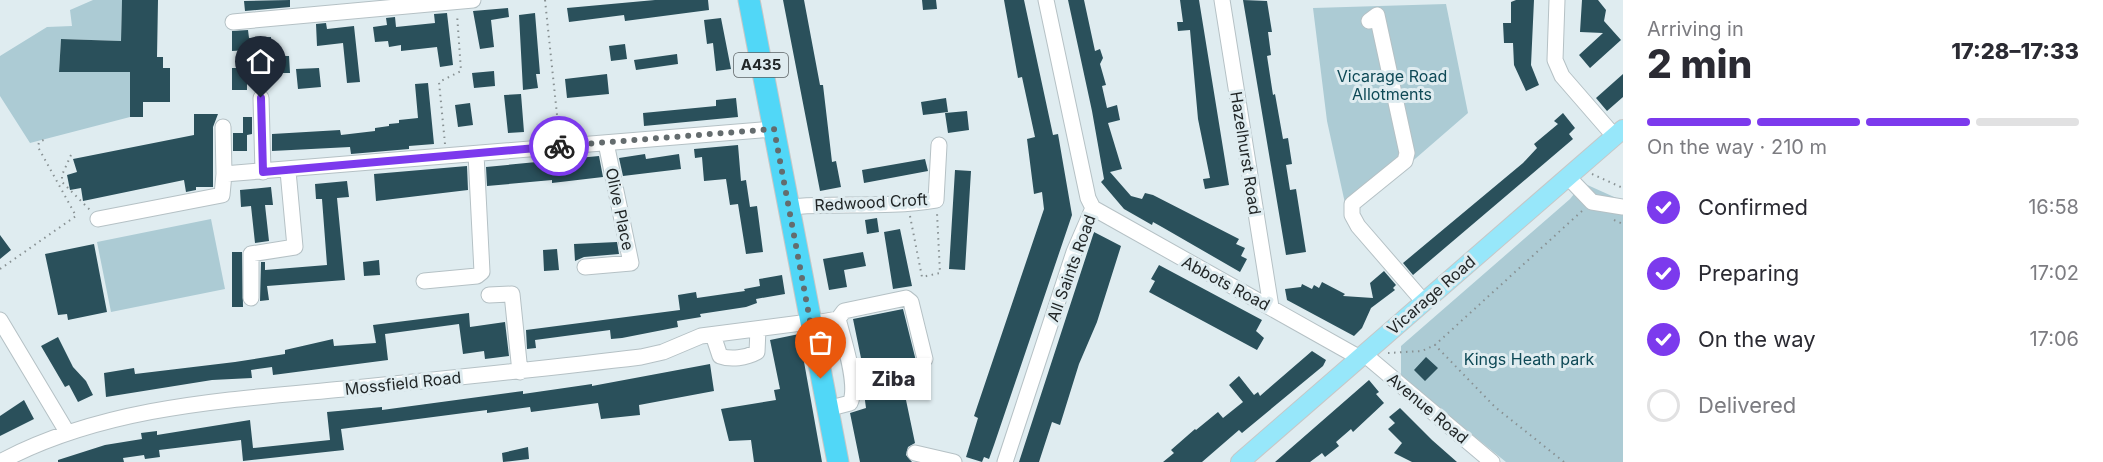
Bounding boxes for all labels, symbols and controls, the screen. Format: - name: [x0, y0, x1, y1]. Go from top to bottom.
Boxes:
- text: Arriving in: [1647, 17, 1744, 41]
- pin: [235, 36, 286, 98]
- text: 17:28–17:33: [1951, 38, 2079, 64]
- text: 2 min: [1647, 40, 1752, 87]
- icon: home: [244, 45, 277, 78]
- road number: A435: [734, 53, 788, 77]
- park label: Vicarage Road Allotments: [1337, 66, 1447, 104]
- street label: Hazelhurst Road: [1226, 90, 1266, 216]
- courier: [529, 116, 589, 176]
- icon: bike: [543, 130, 576, 163]
- text: On the way · 210 m: [1647, 135, 1827, 159]
- street label: Olive Place: [601, 166, 639, 252]
- street label: Redwood Croft: [814, 189, 928, 215]
- icon: check: [1647, 191, 1680, 224]
- text: Confirmed: [1698, 194, 1808, 220]
- text: 16:58: [2028, 195, 2079, 219]
- street label: All Saints Road: [1042, 212, 1100, 324]
- street label: Abbots Road: [1179, 251, 1273, 315]
- street label: Vicarage Road: [1383, 251, 1479, 339]
- icon: check: [1647, 257, 1680, 290]
- text: Preparing: [1698, 260, 1799, 286]
- text: 17:02: [2030, 261, 2079, 285]
- pin: [795, 317, 846, 379]
- icon: check: [1647, 323, 1680, 356]
- icon: bag: [804, 326, 837, 359]
- text: On the way: [1698, 326, 1816, 352]
- text: 17:06: [2029, 327, 2079, 351]
- park label: Kings Heath park: [1464, 349, 1595, 369]
- callout: Ziba: [857, 358, 932, 400]
- street label: Mossfield Road: [344, 367, 462, 399]
- text: Ziba: [872, 367, 915, 391]
- street label: Avenue Road: [1384, 368, 1472, 448]
- text: Delivered: [1698, 392, 1796, 418]

